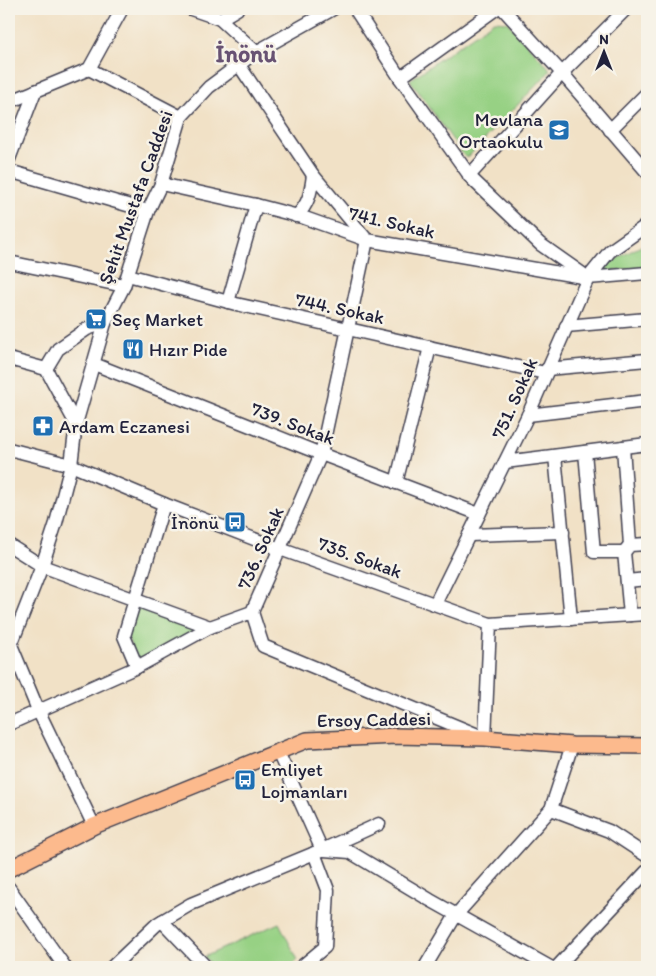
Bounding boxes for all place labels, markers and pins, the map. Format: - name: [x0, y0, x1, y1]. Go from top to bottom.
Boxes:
- place label: Mevlana Ortaokulu: [459, 108, 543, 153]
- school or university icon: Mevlana Ortaokulu: [547, 118, 571, 142]
- supermarket icon: Seç Market: [84, 307, 108, 331]
- place label: Seç Market: [112, 308, 203, 331]
- restaurant icon: Hızır Pide: [121, 337, 145, 361]
- place label: Hızır Pide: [149, 338, 227, 361]
- pharmacy icon: Ardam Eczanesi: [31, 414, 55, 438]
- place label: Ardam Eczanesi: [59, 415, 190, 438]
- bus stop icon: İnönü: [223, 510, 247, 534]
- place label: İnönü: [171, 511, 219, 534]
- place label: Emliyet Lojmanları: [261, 758, 348, 803]
- bus stop icon: Emliyet Lojmanları: [233, 768, 257, 792]

